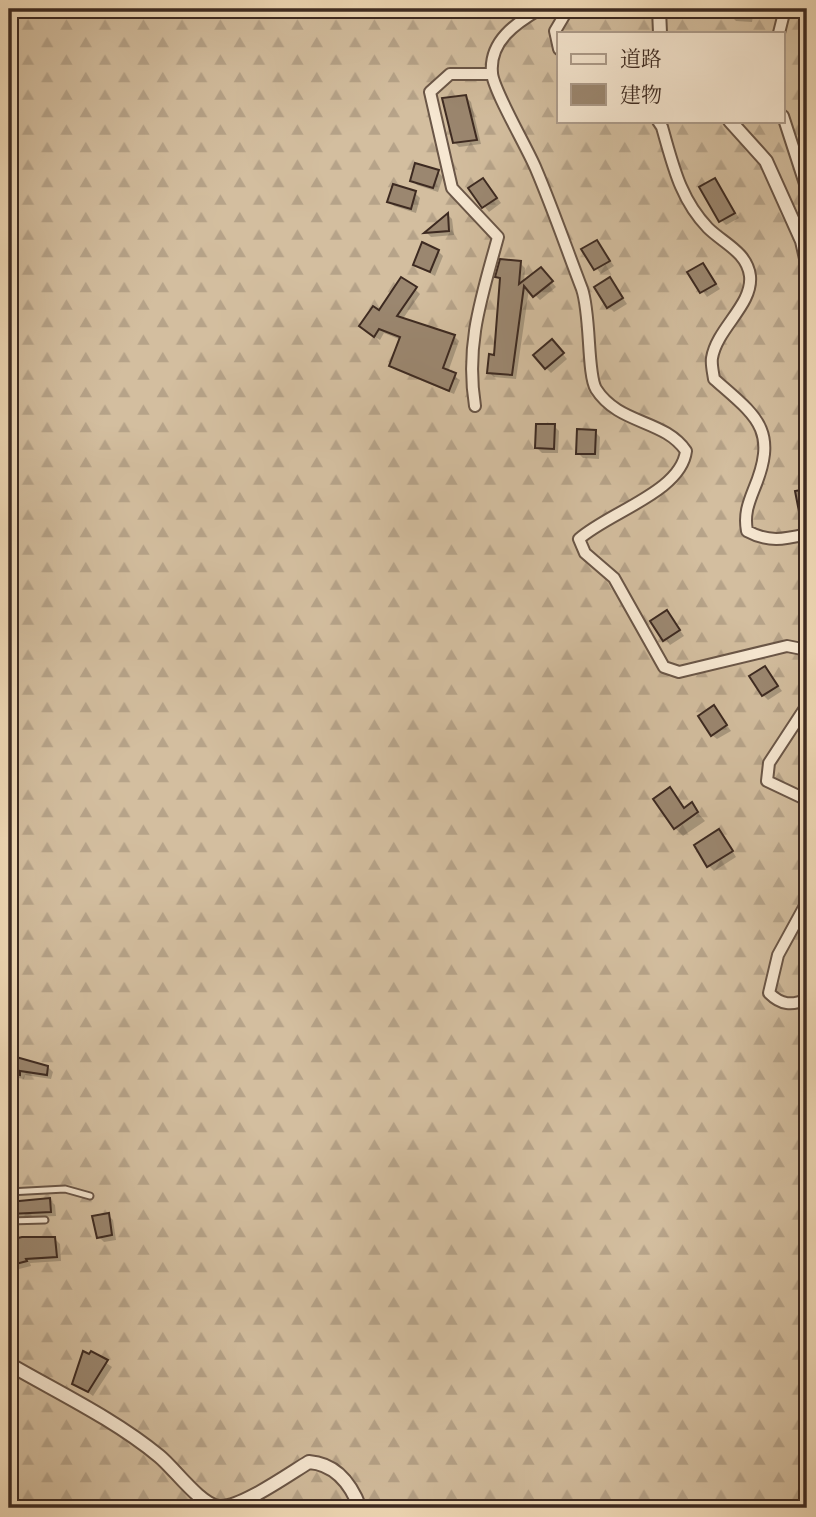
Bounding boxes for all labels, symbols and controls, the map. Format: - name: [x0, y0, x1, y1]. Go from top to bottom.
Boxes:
- legend: [557, 32, 784, 122]
- text: 道路: [620, 47, 662, 71]
- text: 建物: [620, 83, 662, 107]

